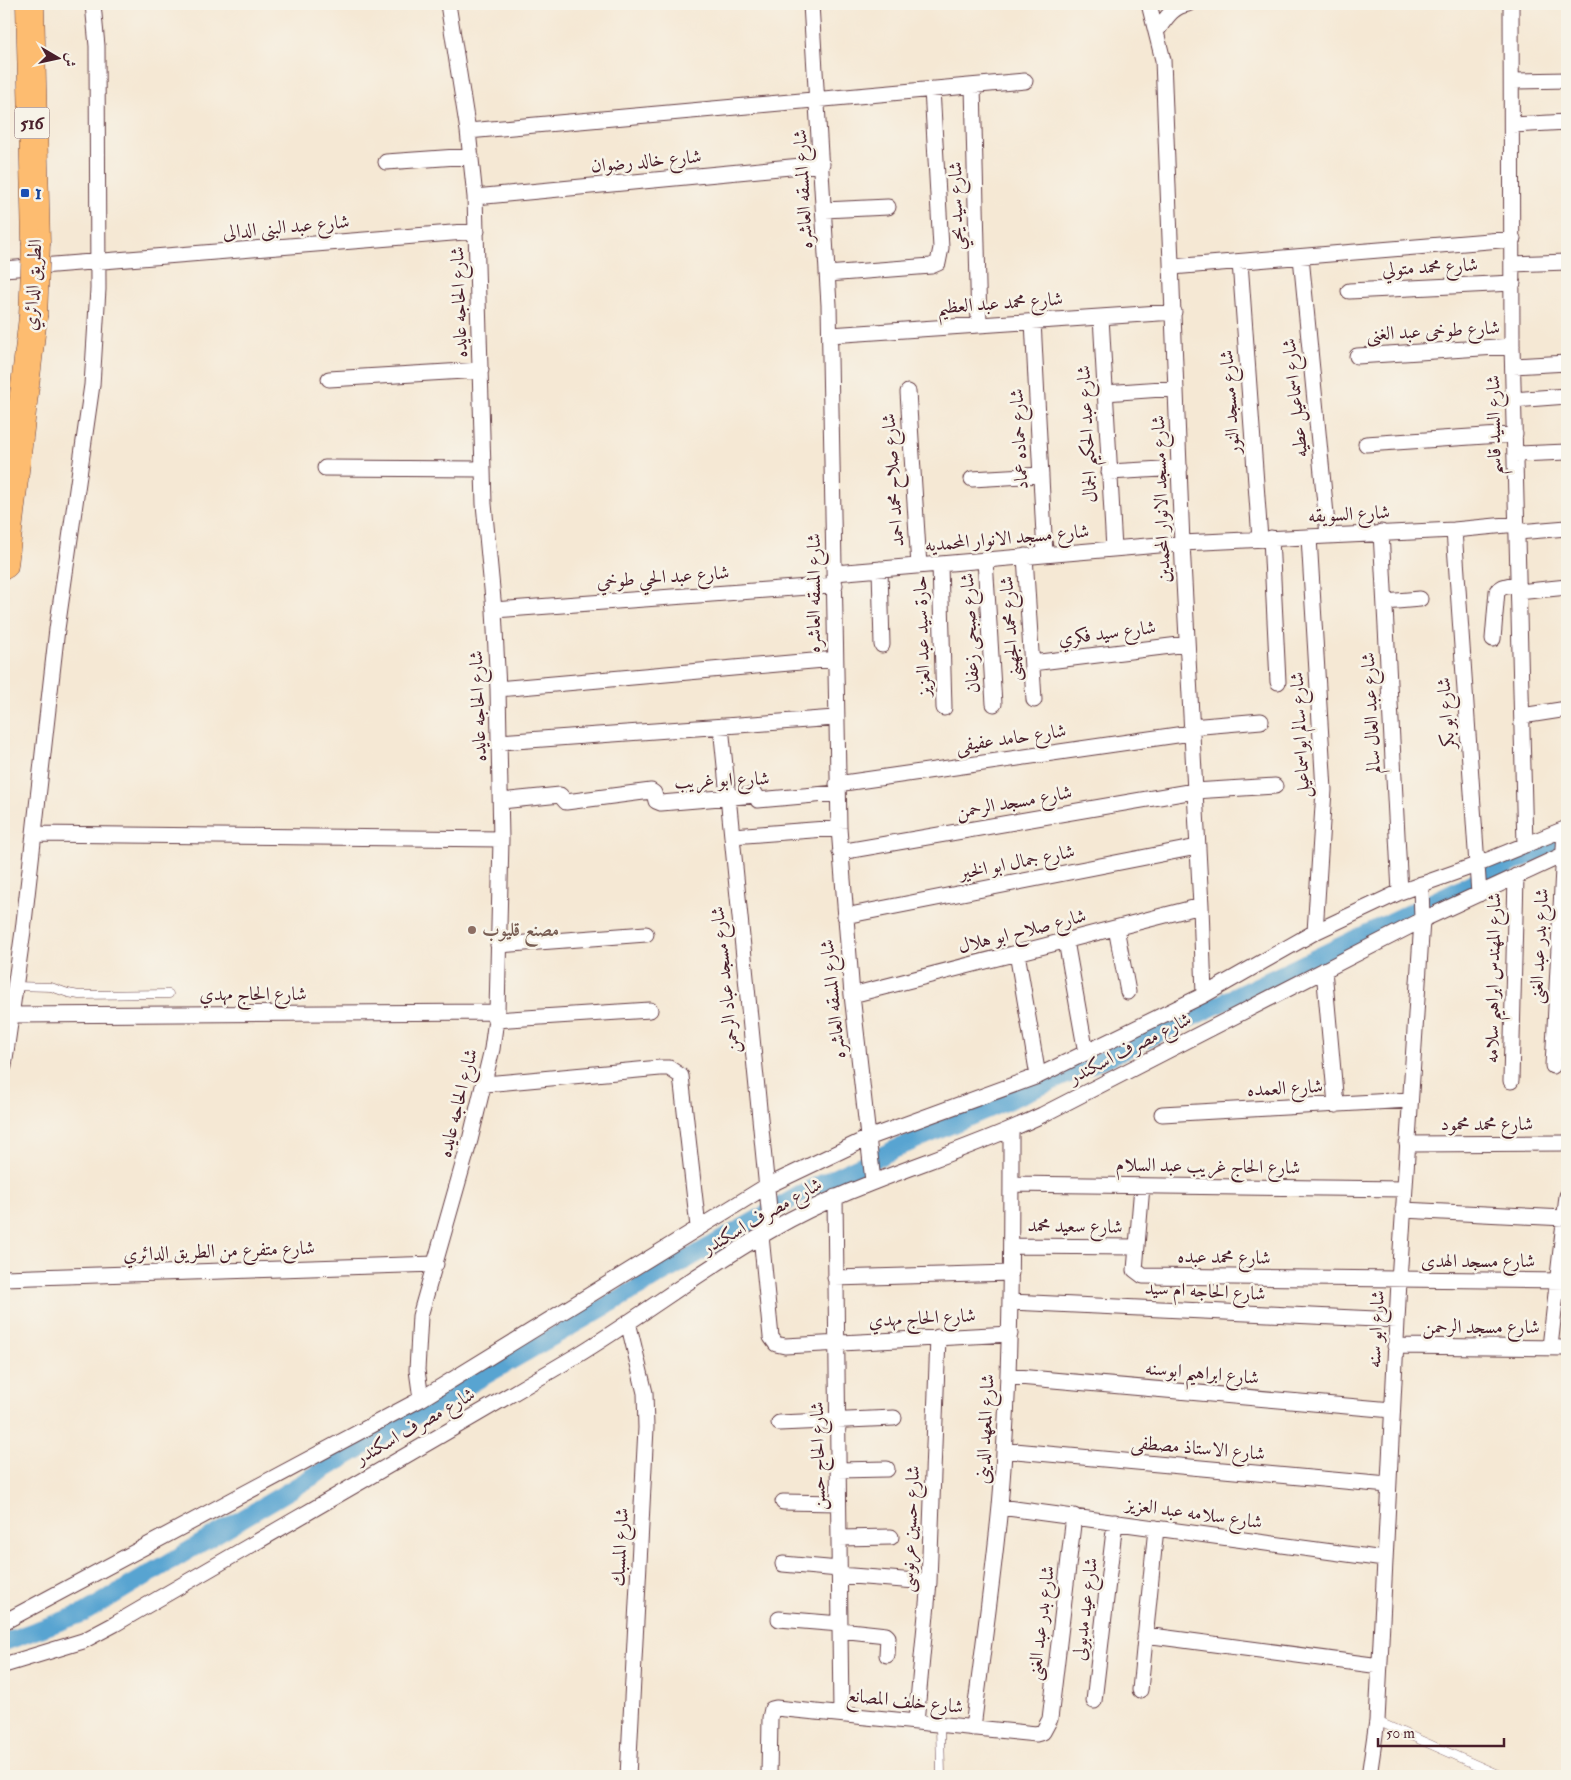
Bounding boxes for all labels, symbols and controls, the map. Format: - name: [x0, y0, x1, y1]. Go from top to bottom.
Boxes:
- north arrow: [32, 32, 82, 82]
- text: ش: [61, 52, 80, 68]
- road number: 516: [15, 108, 50, 138]
- street label: شارع المسقه العاشره: [788, 128, 821, 249]
- street label: شارع خالد رضوان: [590, 144, 703, 181]
- street label: شارع سيد يحي: [943, 161, 975, 251]
- place label: 1: [35, 181, 42, 205]
- marker: 1: [19, 187, 31, 199]
- street label: شارع عبد البنى الدالى: [222, 209, 351, 247]
- street label: الطريق الدائري: [19, 239, 50, 332]
- street label: شارع الحاجه عايده: [445, 246, 476, 358]
- street label: شارع محمد متولي: [1381, 253, 1479, 284]
- street label: شارع محمد عبد العظيم: [936, 287, 1064, 326]
- street label: شارع طوخى عبد الغنى: [1365, 316, 1501, 349]
- street label: شارع اسماعيل عطيه: [1277, 337, 1316, 459]
- street label: شارع مسجد النور: [1214, 349, 1249, 457]
- street label: شارع عبد الحكيم الجمال: [1071, 364, 1110, 503]
- street label: شارع السيد قاسم: [1481, 375, 1514, 475]
- street label: شارع حماده عماد: [1004, 388, 1037, 490]
- street label: شارع صلاح محمد احمد: [876, 412, 915, 548]
- street label: شارع مسجد الانوار المحمدين: [1146, 415, 1179, 583]
- street label: شارع السويقه: [1307, 500, 1391, 531]
- street label: شارع مسجد الانوار المحمديه: [924, 519, 1091, 560]
- street label: شارع المسقه العاشره: [802, 533, 829, 653]
- street label: شارع عبد الحي طوخي: [596, 560, 731, 600]
- street label: شارع صبحى زعفان: [955, 572, 988, 694]
- street label: حارة سيد عبد العزيز: [908, 575, 936, 699]
- street label: شارع محمد الجهينى: [994, 575, 1029, 683]
- street label: شارع سيد فكري: [1057, 615, 1157, 654]
- street label: شارع الحاجه عايده: [464, 650, 495, 762]
- street label: شارع عبد العال سالم: [1356, 652, 1390, 774]
- street label: شارع سالم ابواسماعيل: [1285, 671, 1319, 799]
- street label: شارع ابو بكر: [1432, 676, 1464, 751]
- street label: شارع حامد عفيفى: [954, 718, 1068, 761]
- street label: شارع ابو غريب: [674, 766, 770, 797]
- street label: شارع مسجد الرحمن: [954, 780, 1075, 827]
- street label: شارع جمال ابو الخير: [955, 839, 1077, 888]
- street label: شارع بدر عبد الغنى: [1524, 888, 1557, 1005]
- street label: شارع المهندس ابراهيم سلامه: [1480, 892, 1513, 1064]
- street label: شارع صلاح ابو هلال: [955, 903, 1090, 963]
- street label: شارع مسجد عباد الرحمن: [705, 905, 748, 1055]
- place label: مصنع قليوب: [482, 918, 559, 947]
- marker: مصنع قليوب: [466, 924, 478, 936]
- street label: شارع المسقه العاشره: [815, 938, 854, 1060]
- street label: شارع الحاج مهدي: [199, 982, 307, 1011]
- street label: شارع مصرف اسكندر: [1063, 1007, 1197, 1093]
- street label: شارع الحاجه عايده: [433, 1046, 486, 1161]
- street label: شارع العمده: [1246, 1074, 1324, 1105]
- street label: شارع محمد محمود: [1441, 1112, 1533, 1139]
- street label: شارع الحاج غريب عبد السلام: [1115, 1152, 1301, 1185]
- street label: شارع مصرف اسكندر: [696, 1172, 828, 1264]
- street label: شارع سعيد محمد: [1027, 1213, 1123, 1242]
- street label: شارع متفرع من الطريق الدائري: [123, 1236, 315, 1269]
- street label: شارع محمد عبده: [1177, 1244, 1271, 1273]
- street label: شارع مسجد الهدى: [1421, 1249, 1535, 1276]
- street label: شارع الحاجه ام سيد: [1144, 1276, 1266, 1310]
- street label: شارع ابو سنه: [1362, 1289, 1393, 1369]
- street label: شارع الحاج مهدي: [868, 1303, 977, 1338]
- street label: شارع مسجد الرحمن: [1422, 1315, 1540, 1342]
- street label: شارع ابراهيم ابوسنه: [1143, 1356, 1260, 1397]
- street label: شارع المعهد الدينى: [970, 1373, 1003, 1485]
- street label: شارع مصرف اسكندر: [349, 1382, 481, 1474]
- street label: شارع الحاج حسن: [805, 1401, 836, 1511]
- street label: شارع الاستاذ مصطفى: [1130, 1430, 1266, 1469]
- street label: شارع حسين عرنوسى: [895, 1465, 928, 1593]
- street label: شارع سلامه عبد العزيز: [1122, 1491, 1264, 1537]
- street label: شارع المسبك: [606, 1507, 637, 1587]
- street label: شارع عيد مدبولى: [1067, 1556, 1106, 1662]
- street label: شارع بدر عبد الغنى: [1022, 1564, 1063, 1682]
- street label: شارع خلف المصانع: [845, 1683, 965, 1724]
- scale bar: [1378, 1715, 1505, 1747]
- text: 50 m: [1386, 1724, 1415, 1743]

